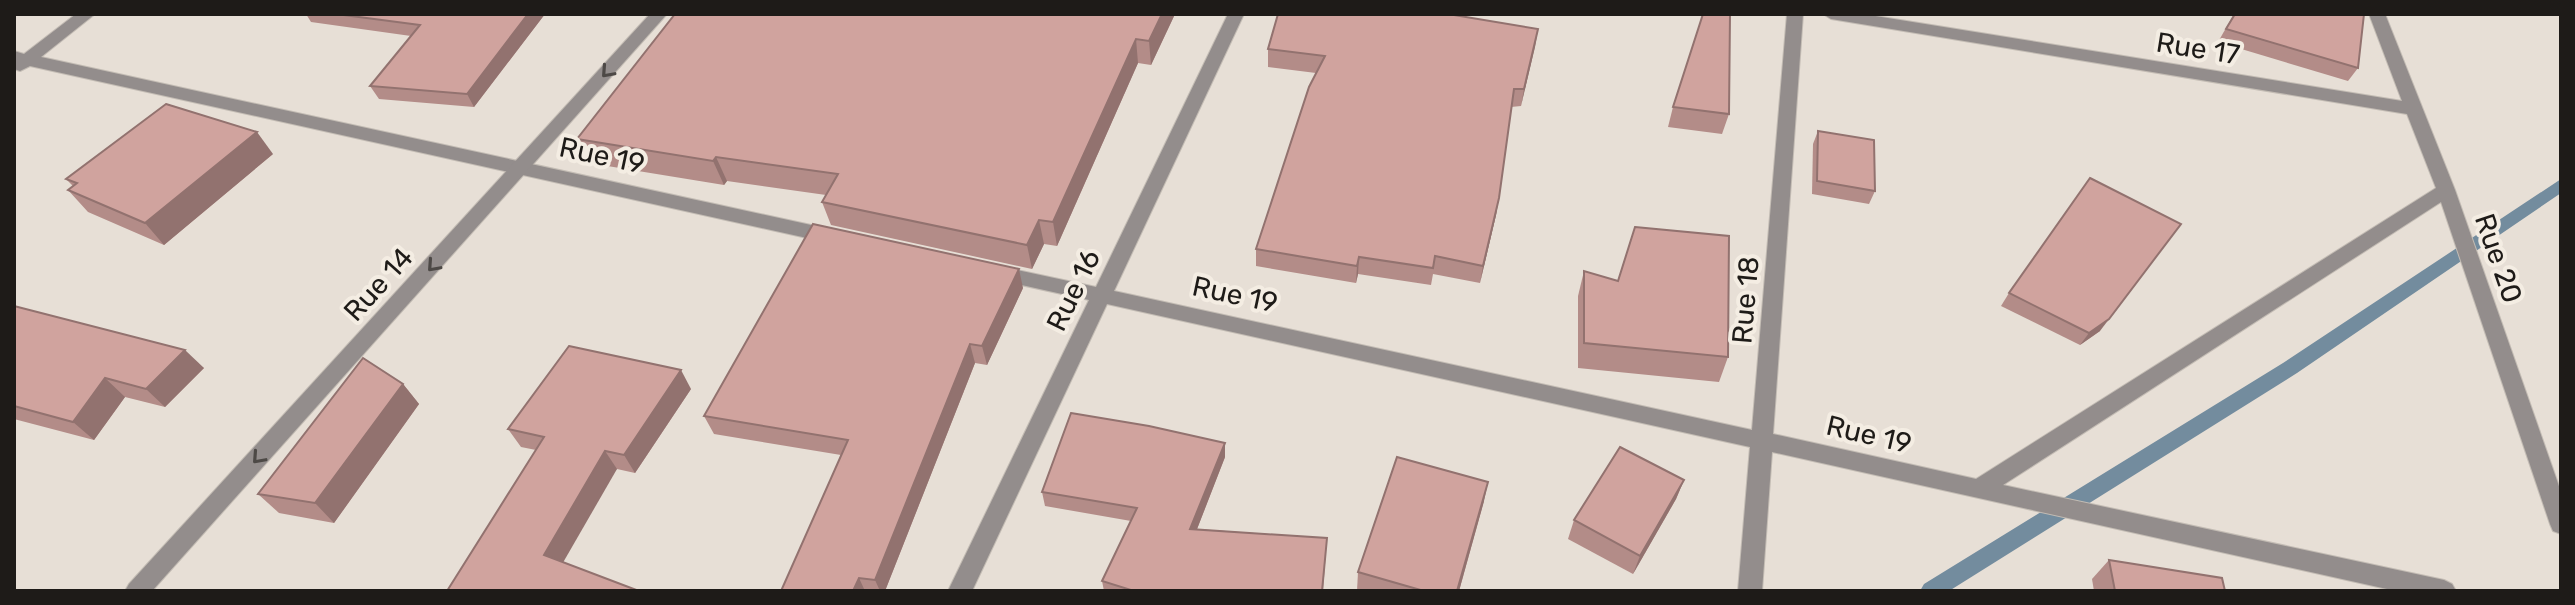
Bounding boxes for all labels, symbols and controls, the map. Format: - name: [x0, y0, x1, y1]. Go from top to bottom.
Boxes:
- street label: Rue 17: [2154, 26, 2242, 71]
- one-way arrow: [602, 63, 617, 78]
- street label: Rue 19: [556, 130, 648, 181]
- street label: Rue 20: [2468, 209, 2529, 307]
- street label: Rue 14: [337, 241, 420, 328]
- street label: Rue 16: [1040, 244, 1107, 336]
- street label: Rue 18: [1725, 255, 1766, 345]
- one-way arrow: [428, 256, 443, 271]
- street label: Rue 19: [1189, 269, 1281, 320]
- street label: Rue 19: [1823, 409, 1915, 460]
- one-way arrow: [253, 448, 267, 463]

